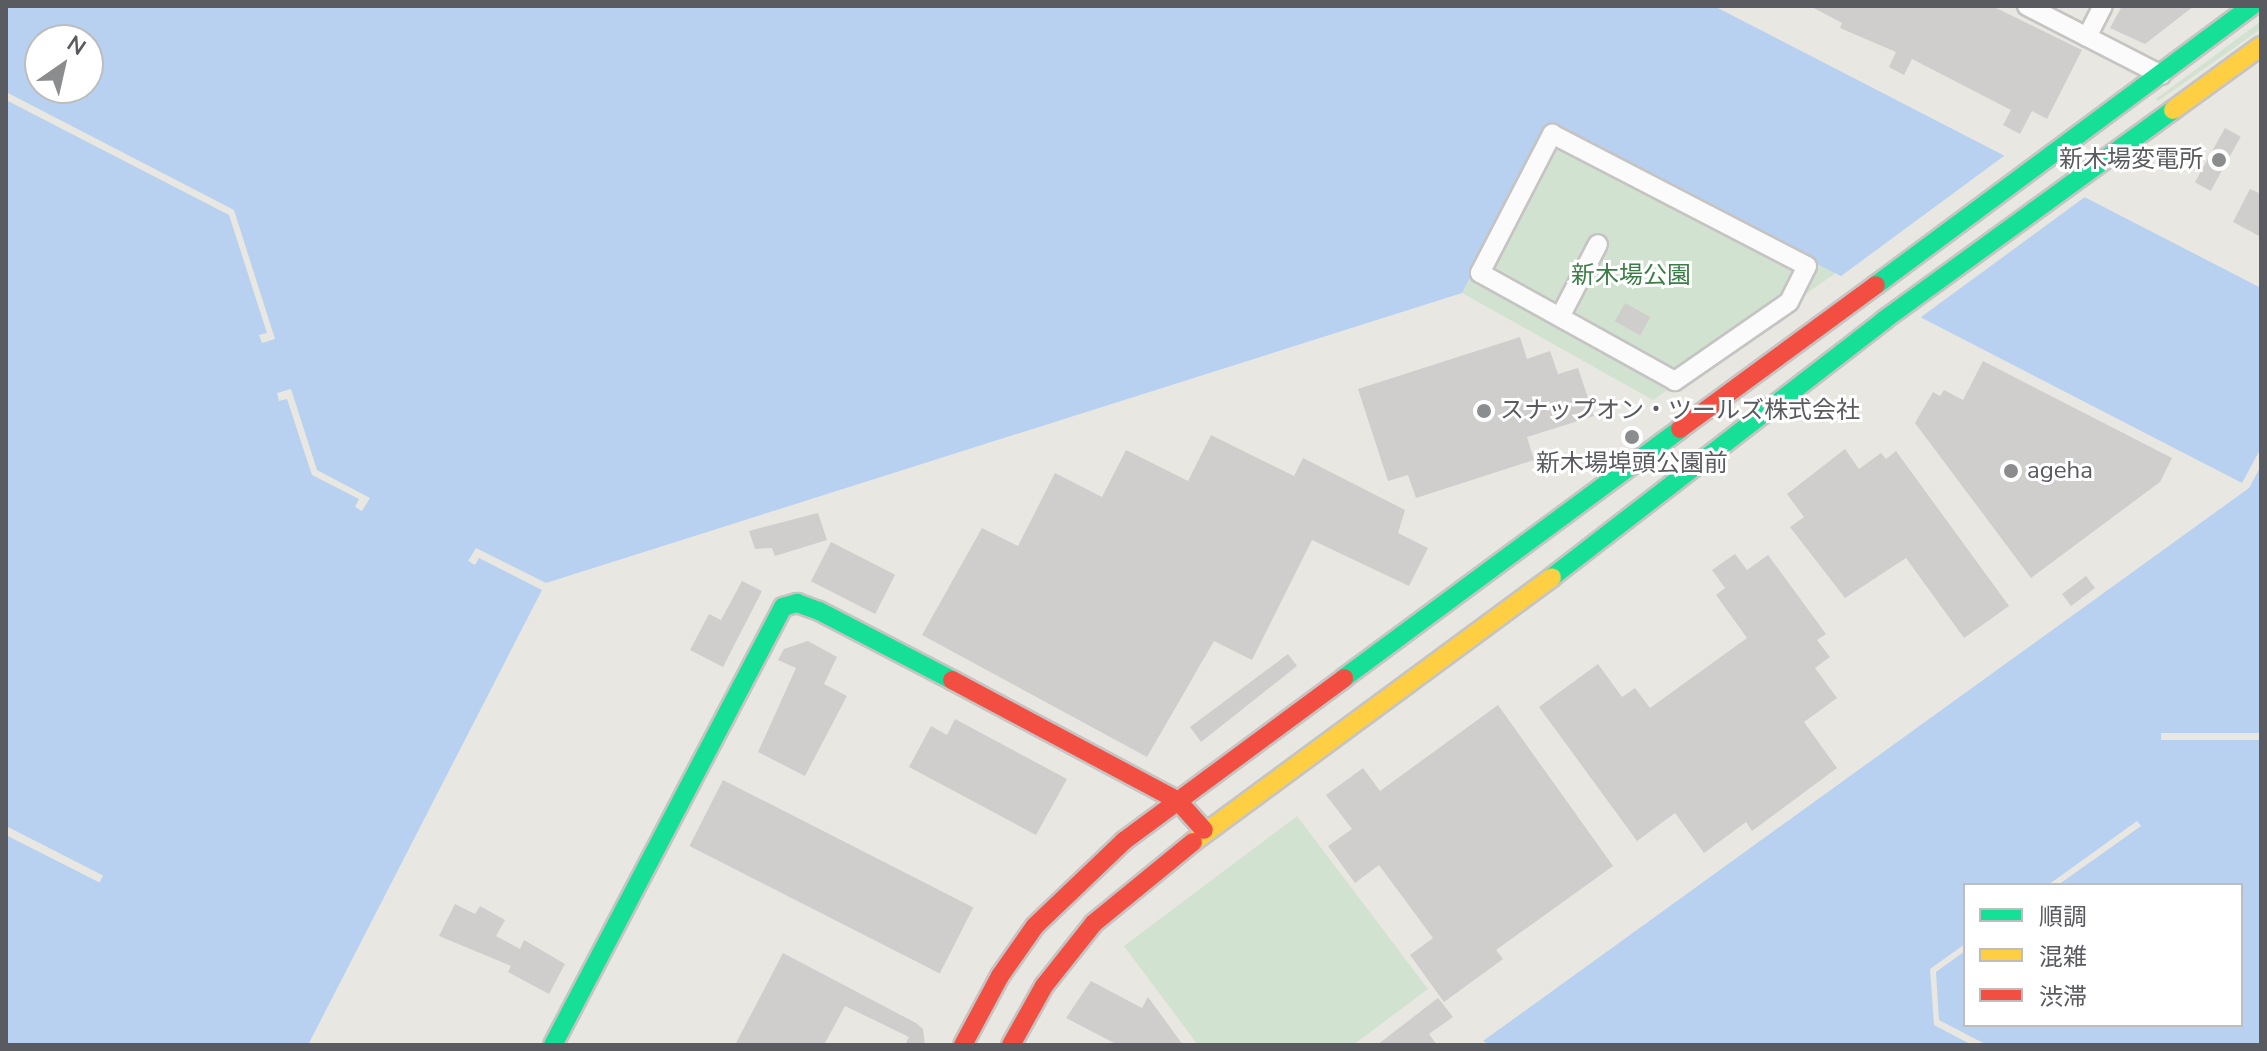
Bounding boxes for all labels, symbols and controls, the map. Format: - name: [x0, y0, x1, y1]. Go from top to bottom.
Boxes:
- north arrow: [24, 24, 104, 104]
- text: N: [61, 29, 92, 63]
- place label: 新木場変電所: [2059, 146, 2203, 174]
- marker: 新木場変電所: [2210, 151, 2228, 169]
- park label: 新木場公園: [1571, 262, 1691, 290]
- place label: スナップオン・ツールズ株式会社: [1500, 397, 1860, 425]
- marker: スナップオン・ツールズ株式会社: [1475, 402, 1493, 420]
- marker: 新木場埠頭公園前: [1623, 428, 1641, 446]
- place label: 新木場埠頭公園前: [1536, 450, 1728, 478]
- place label: ageha: [2027, 457, 2093, 485]
- marker: ageha: [2002, 462, 2020, 480]
- legend: [1963, 883, 2243, 1027]
- text: 順調: [2039, 901, 2087, 933]
- text: 混雑: [2039, 941, 2087, 973]
- text: 渋滞: [2039, 981, 2087, 1013]

